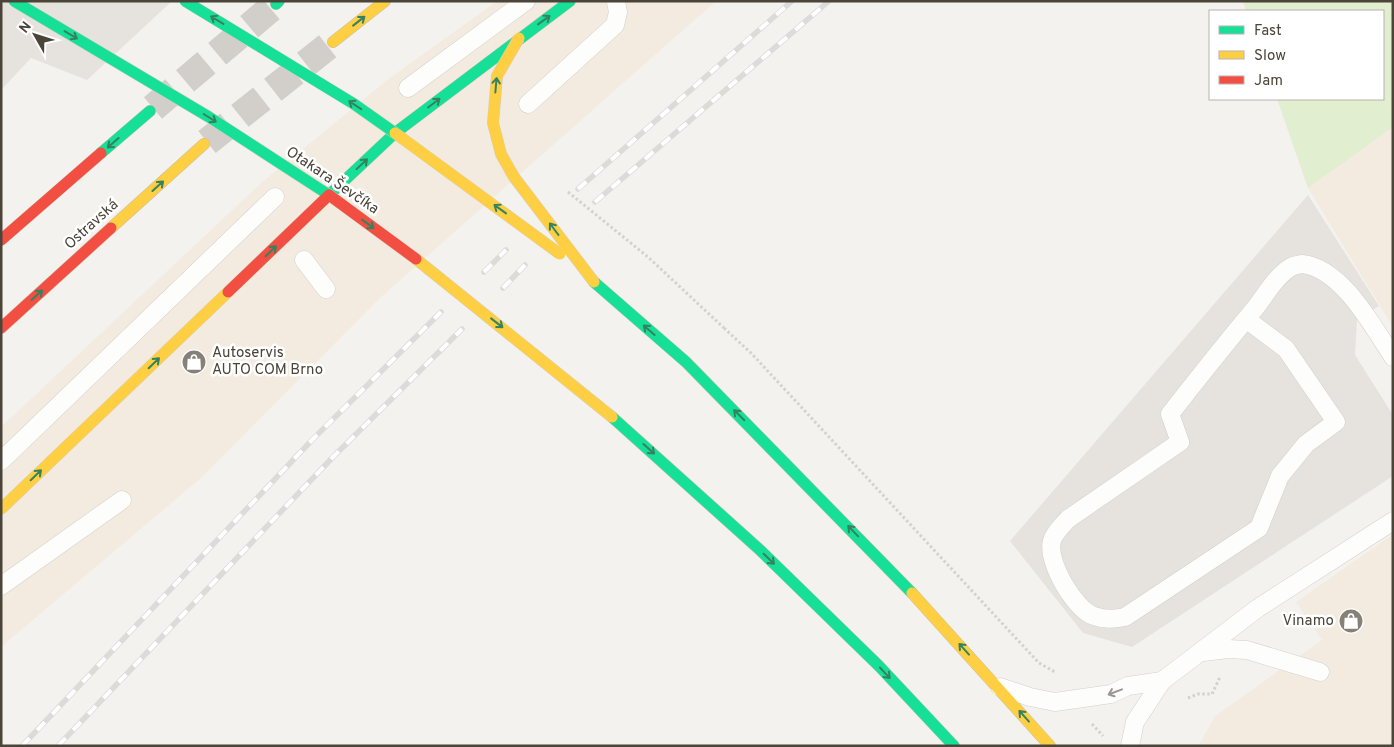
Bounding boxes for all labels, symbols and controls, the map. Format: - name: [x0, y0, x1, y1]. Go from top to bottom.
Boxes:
- north arrow: [10, 10, 60, 60]
- legend: [1209, 10, 1384, 100]
- one-way arrow: [210, 15, 224, 25]
- one-way arrow: [537, 15, 551, 25]
- one-way arrow: [352, 16, 365, 27]
- text: N: [16, 19, 36, 37]
- text: Fast: [1254, 22, 1282, 41]
- one-way arrow: [63, 31, 77, 41]
- text: Slow: [1254, 47, 1286, 66]
- text: Jam: [1254, 72, 1283, 91]
- one-way arrow: [491, 77, 501, 93]
- one-way arrow: [427, 98, 441, 108]
- one-way arrow: [349, 100, 363, 110]
- one-way arrow: [203, 114, 217, 124]
- one-way arrow: [107, 137, 120, 149]
- street label: Otakara Ševčíka: [282, 141, 383, 219]
- one-way arrow: [356, 158, 368, 170]
- one-way arrow: [151, 180, 164, 192]
- street label: Ostravská: [61, 196, 123, 254]
- one-way arrow: [493, 204, 507, 214]
- one-way arrow: [361, 219, 375, 229]
- one-way arrow: [549, 222, 559, 236]
- one-way arrow: [265, 245, 278, 257]
- one-way arrow: [31, 289, 44, 301]
- one-way arrow: [490, 317, 503, 328]
- one-way arrow: [643, 325, 656, 336]
- place label: Autoservis AUTO COM Brno: [212, 344, 323, 380]
- shop icon: Autoservis AUTO COM Brno: [181, 349, 207, 375]
- one-way arrow: [148, 357, 160, 369]
- one-way arrow: [733, 409, 745, 421]
- one-way arrow: [642, 443, 655, 455]
- one-way arrow: [30, 469, 43, 481]
- one-way arrow: [847, 524, 859, 537]
- one-way arrow: [763, 552, 775, 565]
- shop icon: Vinamo: [1338, 608, 1364, 634]
- place label: Vinamo: [1283, 612, 1334, 631]
- one-way arrow: [958, 643, 970, 656]
- one-way arrow: [879, 666, 891, 679]
- one-way arrow: [1108, 688, 1123, 697]
- one-way arrow: [1018, 709, 1030, 722]

